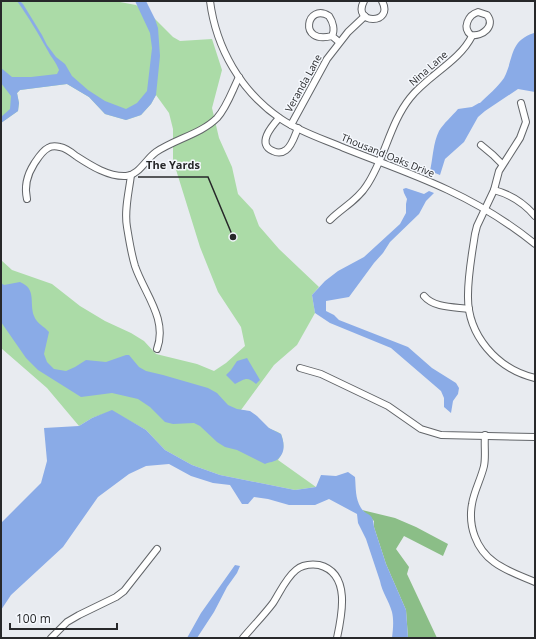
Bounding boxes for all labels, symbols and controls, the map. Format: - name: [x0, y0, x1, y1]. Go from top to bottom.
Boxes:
- street label: Nina Lane: [406, 47, 451, 89]
- street label: Veranda Lane: [281, 51, 325, 114]
- street label: Thousand Oaks Drive: [339, 130, 437, 180]
- callout: The Yards: [138, 154, 208, 177]
- text: The Yards: [146, 157, 200, 172]
- scale bar: [10, 605, 117, 631]
- text: 100 m: [16, 610, 51, 627]

